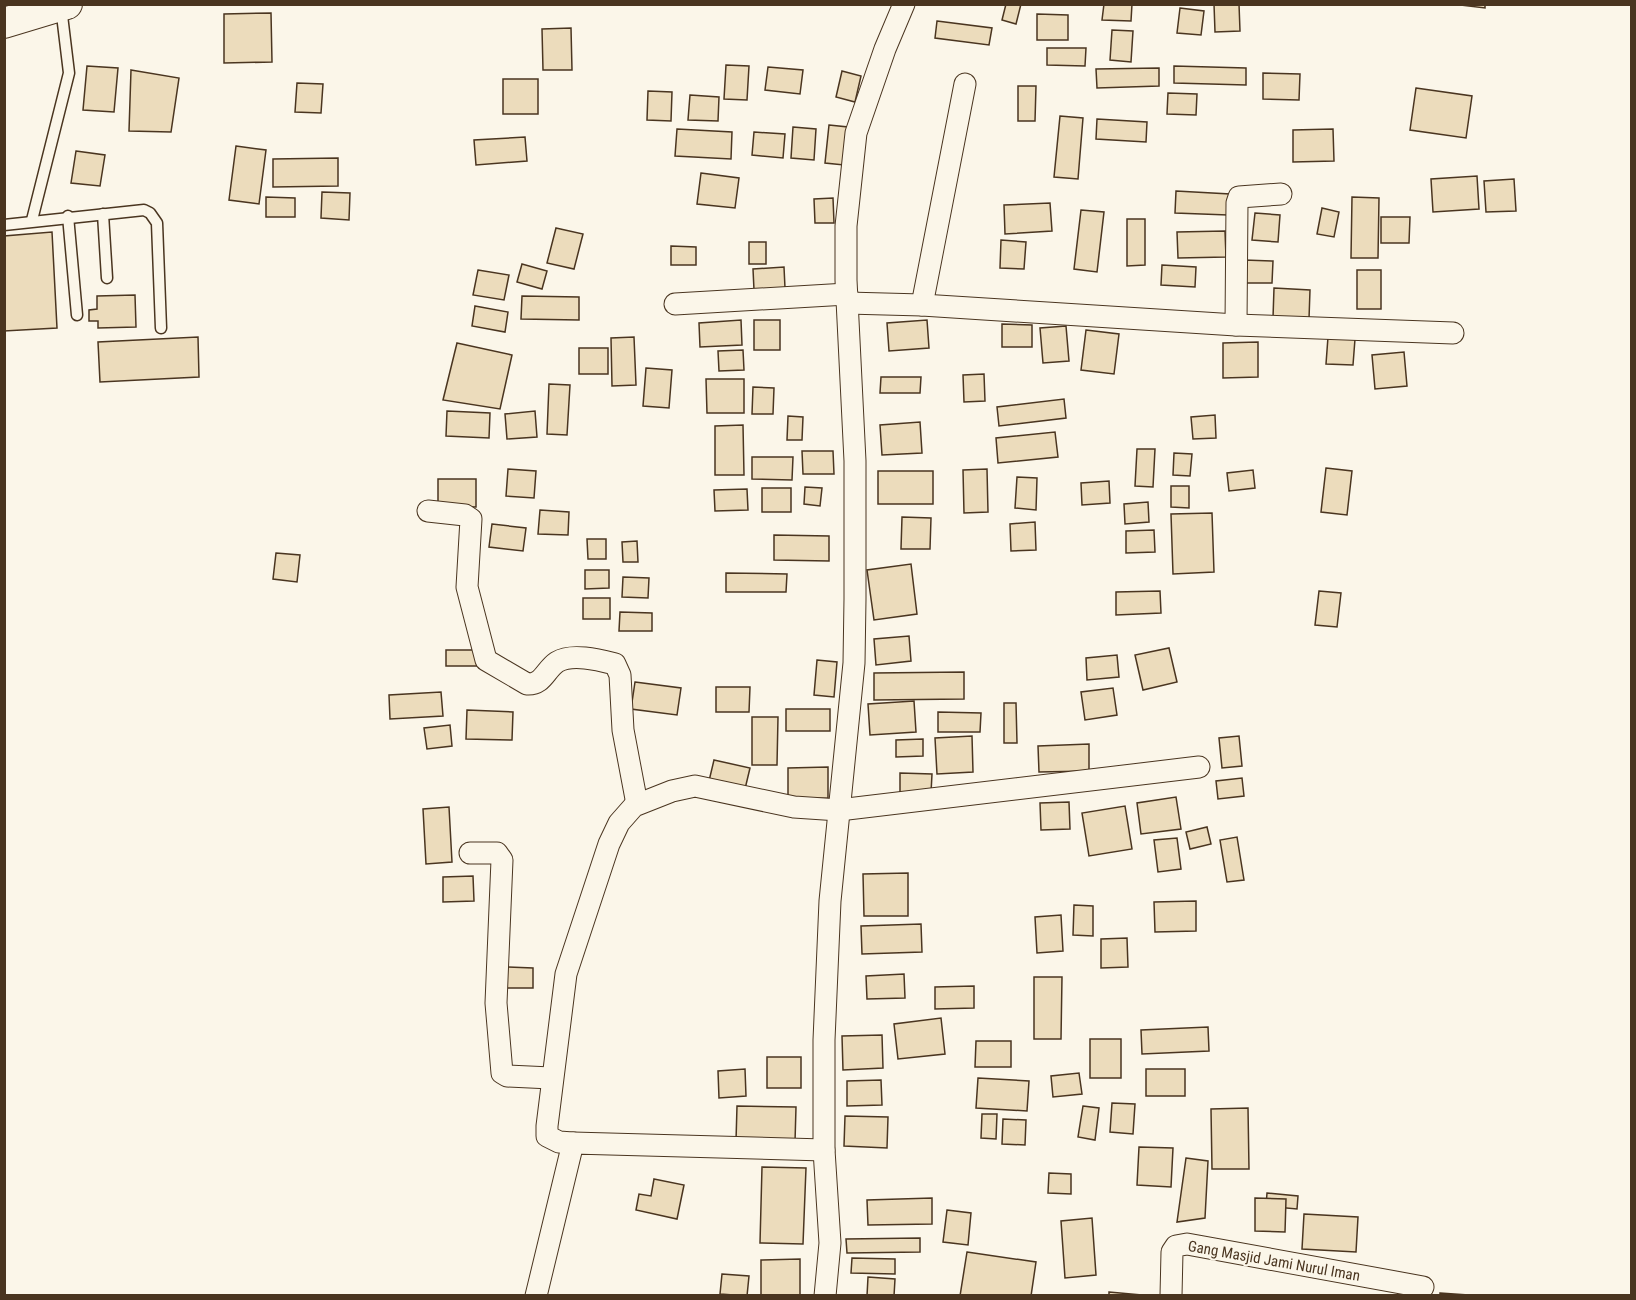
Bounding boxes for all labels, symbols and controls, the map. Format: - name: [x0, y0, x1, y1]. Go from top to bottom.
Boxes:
- street label: Gang Masjid Jami Nurul Iman: [1186, 1237, 1362, 1285]

